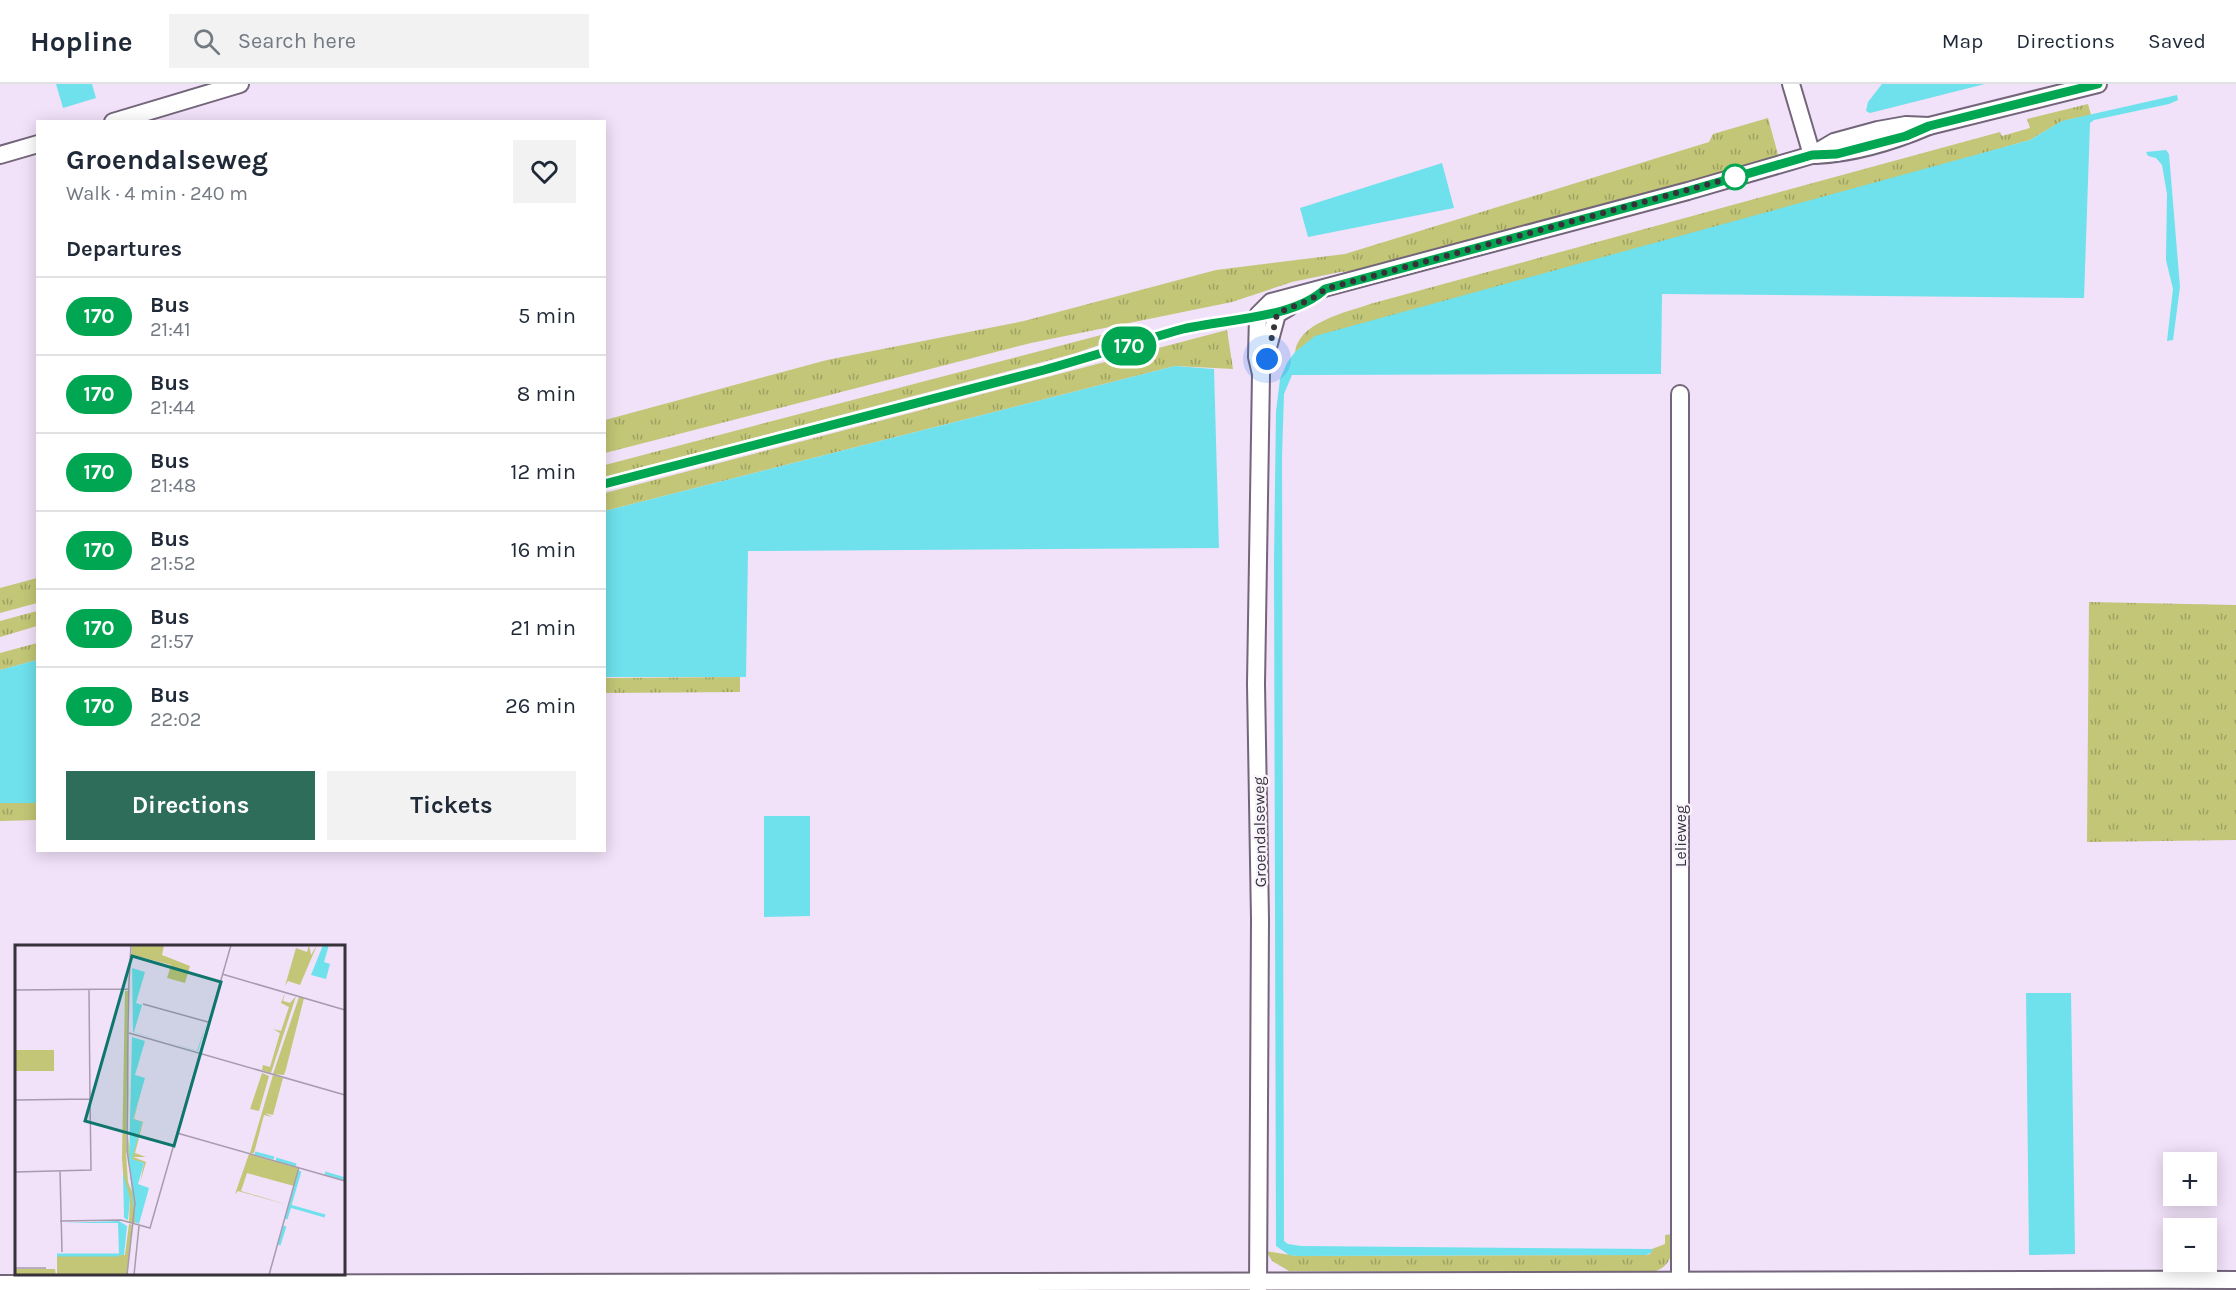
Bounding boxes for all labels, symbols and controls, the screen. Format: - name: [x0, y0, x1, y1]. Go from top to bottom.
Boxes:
- search box: [169, 14, 589, 68]
- text: Hopline: [30, 25, 133, 58]
- icon: search: [190, 25, 223, 58]
- text: Search here: [238, 28, 356, 54]
- text: Map: [1942, 29, 1983, 53]
- text: Directions: [2016, 29, 2115, 53]
- text: Saved: [2148, 29, 2206, 53]
- button: heart: [513, 140, 576, 203]
- text: Groendalseweg: [66, 143, 268, 176]
- unlabelled marker: [1722, 164, 1748, 190]
- text: Walk · 4 min · 240 m: [66, 182, 248, 205]
- text: Departures: [66, 236, 182, 262]
- text: Bus: [150, 292, 190, 318]
- text: 5 min: [518, 303, 576, 329]
- text: 170: [83, 304, 115, 328]
- text: 21:41: [150, 318, 191, 341]
- line badge: 170: [1094, 326, 1164, 366]
- text: 170: [1113, 334, 1145, 358]
- your location: [1252, 344, 1282, 374]
- text: Bus: [150, 370, 190, 396]
- text: 8 min: [517, 381, 576, 407]
- text: 170: [83, 382, 115, 406]
- text: 21:44: [150, 396, 195, 419]
- text: Bus: [150, 448, 190, 474]
- text: 12 min: [510, 459, 576, 485]
- text: 170: [83, 460, 115, 484]
- text: 21:48: [150, 474, 196, 497]
- text: Bus: [150, 526, 190, 552]
- text: 16 min: [510, 537, 576, 563]
- text: 170: [83, 538, 115, 562]
- text: 21:52: [150, 552, 196, 575]
- text: Bus: [150, 604, 190, 630]
- text: 21 min: [510, 615, 576, 641]
- text: 170: [83, 616, 115, 640]
- text: 21:57: [150, 630, 194, 653]
- text: Bus: [150, 682, 190, 708]
- text: 26 min: [505, 693, 576, 719]
- text: 170: [83, 694, 115, 718]
- text: 22:02: [150, 708, 201, 731]
- button: Directions: [66, 771, 315, 840]
- button: Tickets: [327, 771, 576, 840]
- street label: Groendalseweg: [1249, 776, 1270, 888]
- street label: Lelieweg: [1671, 805, 1690, 867]
- inset map: [15, 945, 345, 1275]
- map controls: [2163, 1152, 2217, 1272]
- button: +: [2163, 1152, 2217, 1206]
- button: −: [2163, 1218, 2217, 1272]

